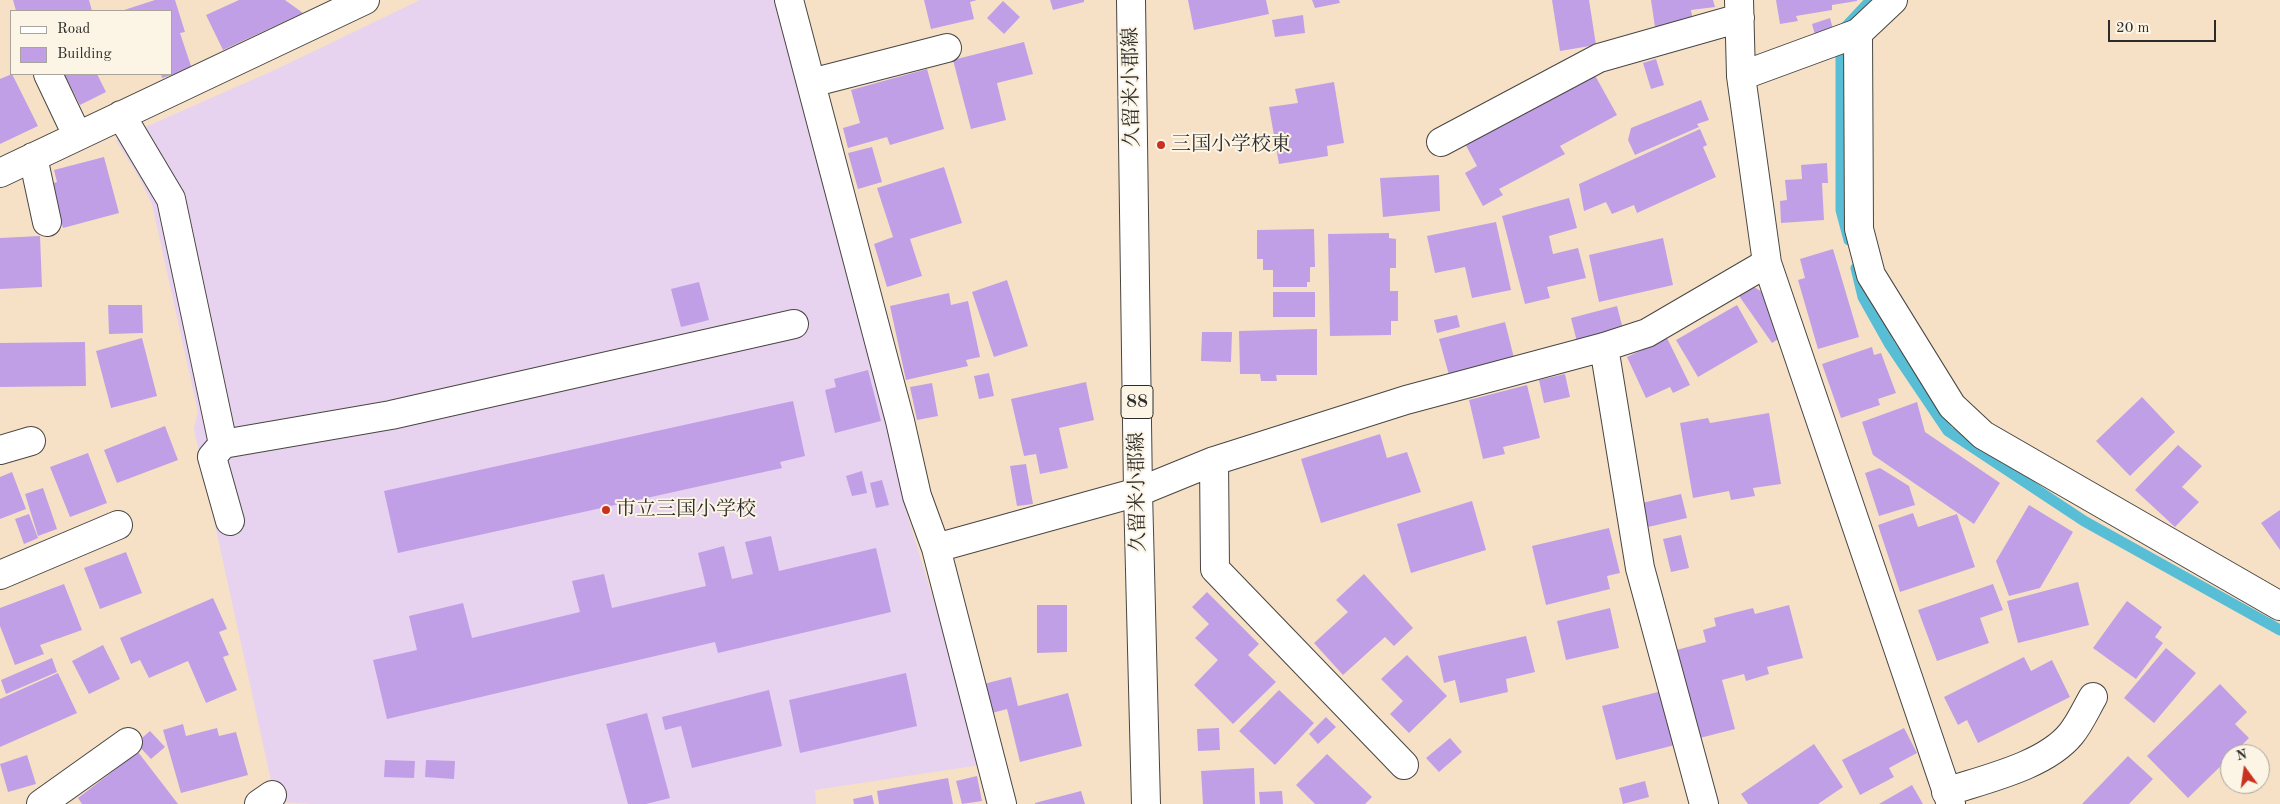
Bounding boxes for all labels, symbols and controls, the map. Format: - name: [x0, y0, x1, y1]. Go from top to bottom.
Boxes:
- legend: [10, 10, 172, 75]
- scale bar: [2110, 10, 2218, 42]
- text: 20 m: [2116, 21, 2150, 36]
- text: Road: [57, 22, 90, 37]
- street label: 久留米小郡線: [1119, 27, 1145, 147]
- text: Building: [57, 47, 112, 62]
- place label: 三国小学校東: [1171, 133, 1291, 157]
- marker: 三国小学校東: [1155, 139, 1167, 151]
- road number: 88: [1121, 386, 1153, 418]
- street label: 久留米小郡線: [1125, 432, 1151, 552]
- place label: 市立三国小学校: [616, 498, 756, 522]
- marker: 市立三国小学校: [600, 504, 612, 516]
- north arrow: [2220, 744, 2270, 794]
- text: N: [2235, 747, 2248, 764]

